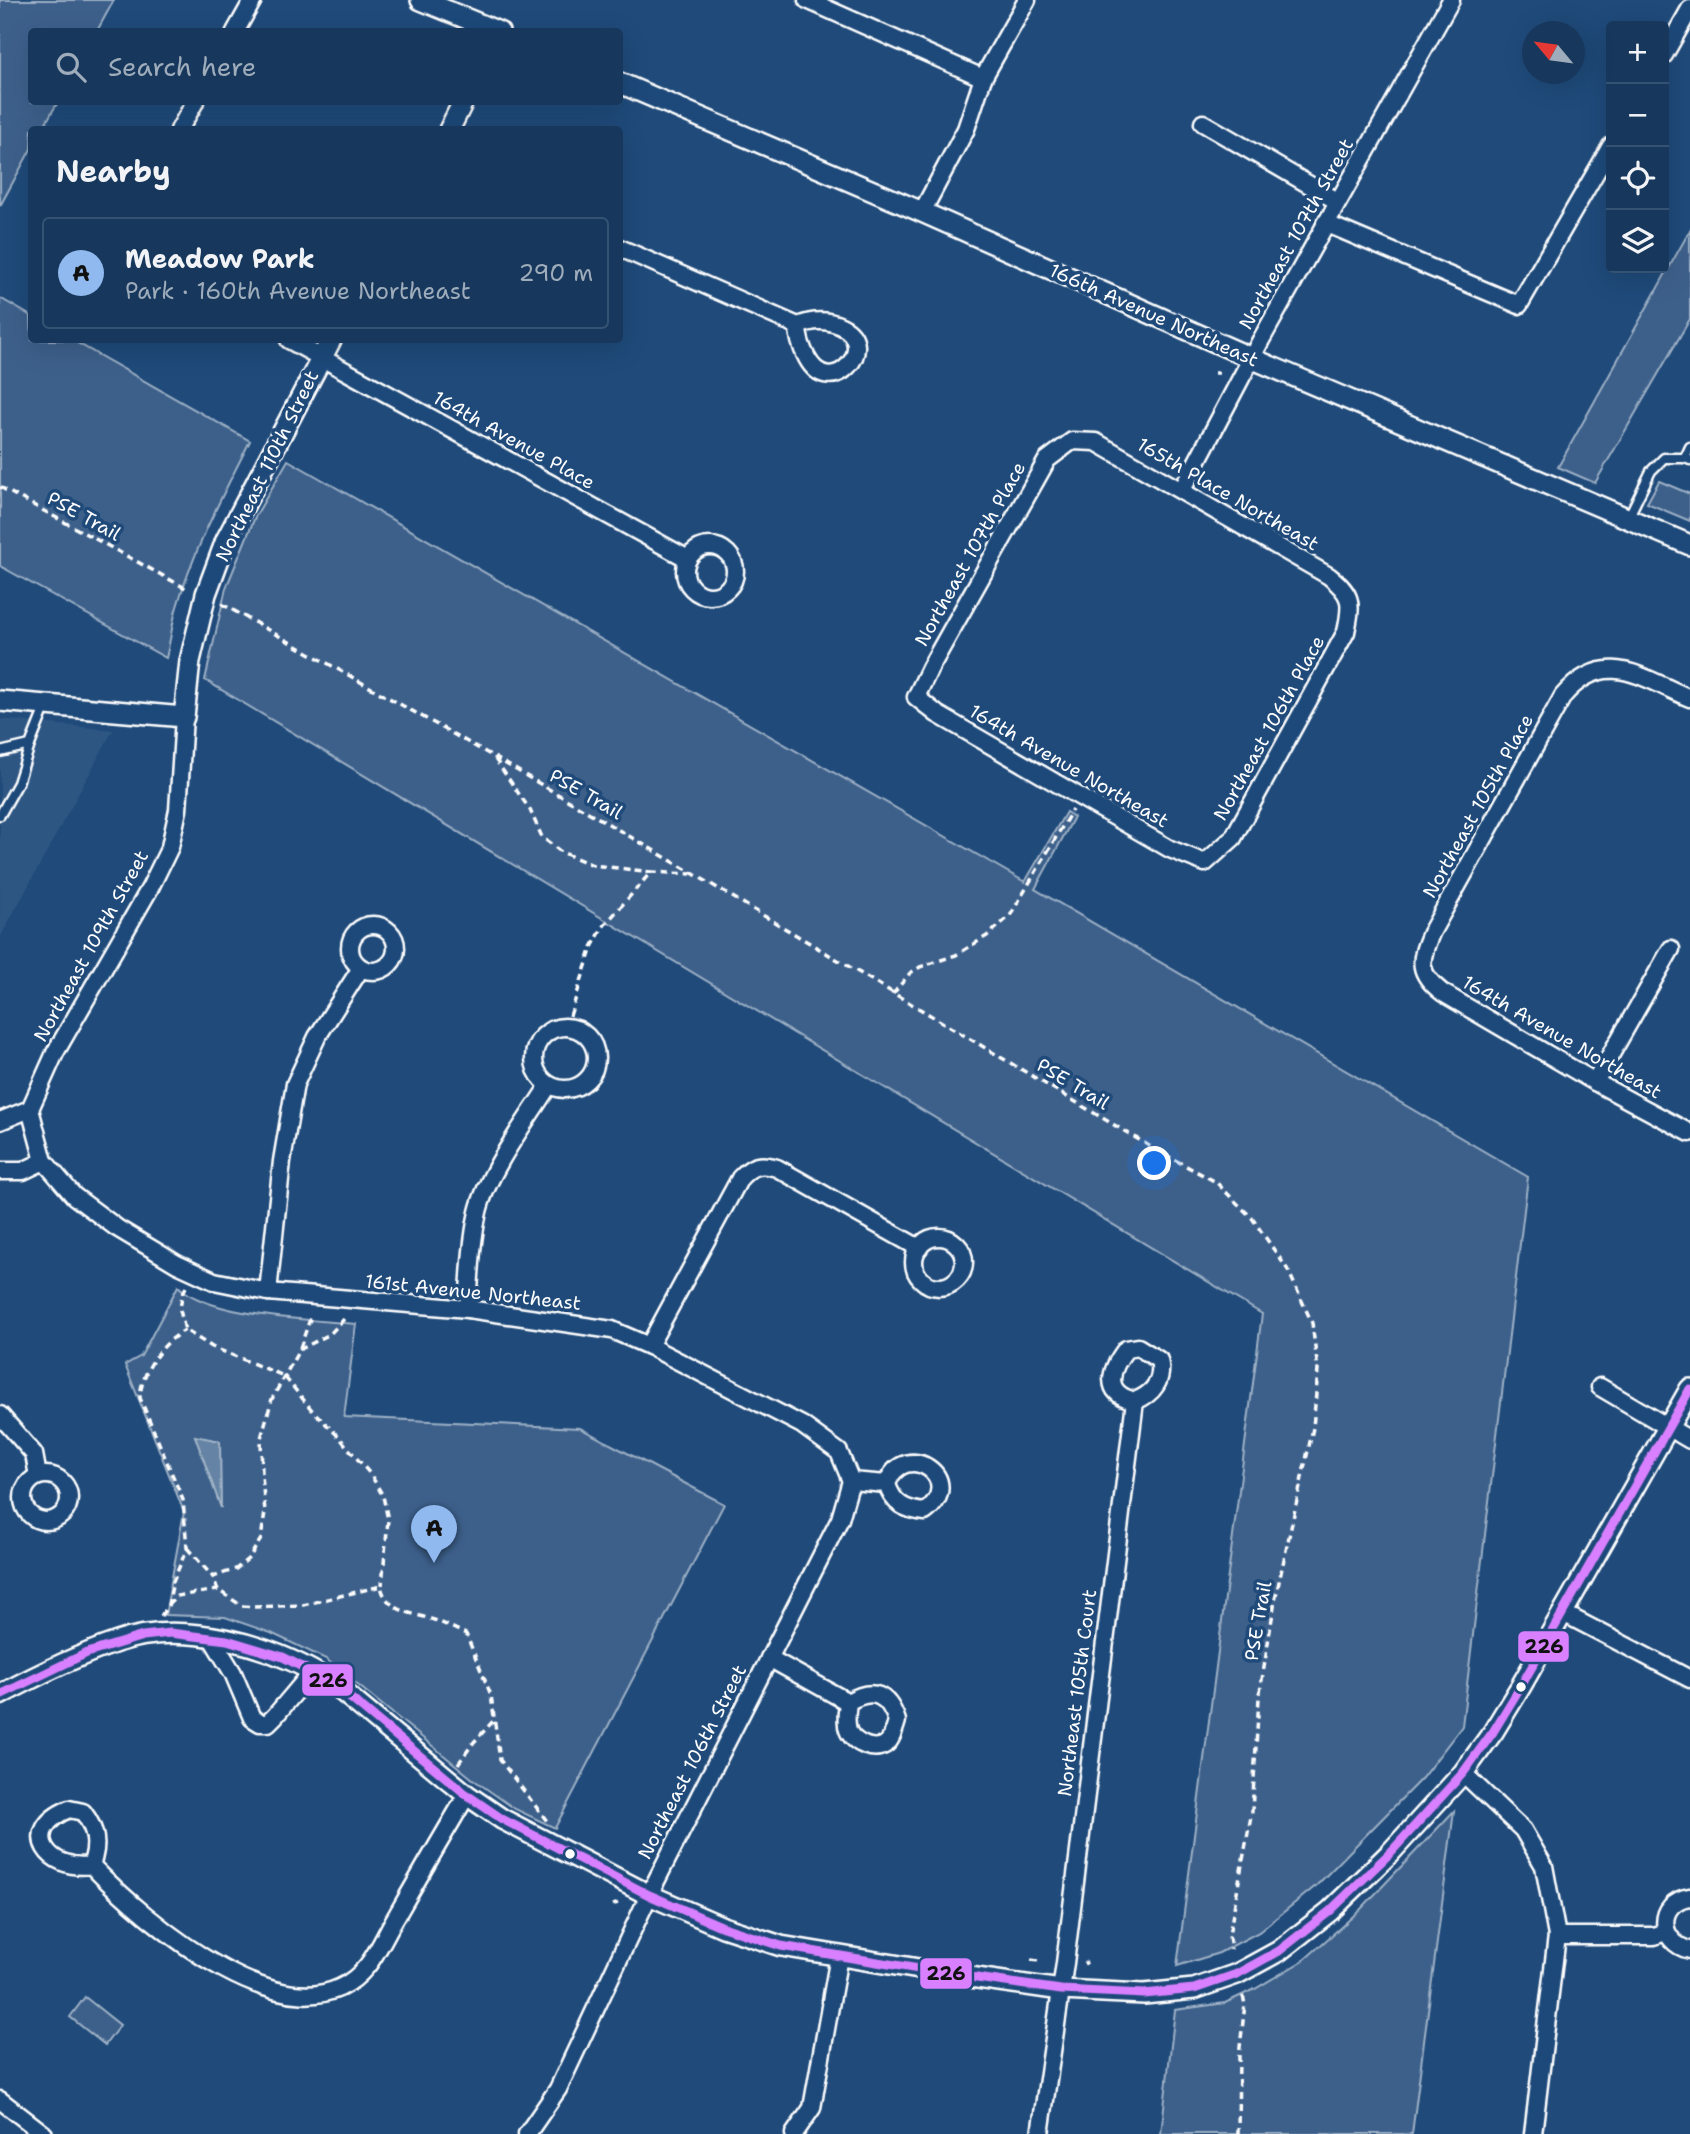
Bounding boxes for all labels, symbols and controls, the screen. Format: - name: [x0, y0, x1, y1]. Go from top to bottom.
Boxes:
- north arrow: [1522, 21, 1585, 84]
- map controls: [1606, 21, 1669, 273]
- button: +: [1606, 21, 1669, 84]
- search box: [28, 28, 623, 105]
- icon: search: [52, 48, 90, 86]
- text: Search here: [108, 49, 257, 84]
- button: −: [1606, 84, 1669, 147]
- street label: Northeast 107th Street: [1233, 134, 1359, 334]
- button: locate: [1606, 147, 1669, 210]
- text: Nearby: [56, 151, 171, 192]
- button: layers: [1606, 210, 1669, 273]
- text: Meadow Park: [125, 241, 315, 276]
- text: A: [72, 258, 90, 288]
- text: 290 m: [519, 258, 593, 288]
- street label: 166th Avenue Northeast: [1046, 258, 1262, 372]
- text: Park · 160th Avenue Northeast: [125, 276, 471, 306]
- street label: Northeast 110th Street: [210, 366, 324, 566]
- street label: 164th Avenue Place: [429, 385, 599, 495]
- street label: 165th Place Northeast: [1133, 432, 1323, 556]
- street label: Northeast 107th Place: [909, 457, 1031, 651]
- street label: PSE Trail: [43, 486, 125, 547]
- street label: Northeast 106th Place: [1208, 631, 1330, 825]
- street label: 164th Avenue Northeast: [965, 699, 1173, 833]
- street label: Northeast 105th Place: [1417, 710, 1539, 902]
- street label: PSE Trail: [545, 763, 627, 825]
- street label: Northeast 109th Street: [28, 846, 154, 1046]
- street label: 164th Avenue Northeast: [1458, 970, 1666, 1104]
- street label: PSE Trail: [1032, 1053, 1114, 1116]
- your location: [1137, 1146, 1171, 1180]
- street label: 161st Avenue Northeast: [364, 1268, 582, 1316]
- pin: A: [411, 1505, 457, 1563]
- street label: PSE Trail: [1239, 1579, 1277, 1663]
- street label: Northeast 105th Court: [1052, 1588, 1102, 1798]
- line badge: 226: [1517, 1630, 1570, 1663]
- text: 226: [1524, 1634, 1564, 1659]
- street label: Northeast 106th Street: [632, 1660, 752, 1864]
- line badge: 226: [301, 1663, 354, 1697]
- text: 226: [308, 1668, 348, 1693]
- unlabelled marker: [1514, 1680, 1528, 1694]
- unlabelled marker: [563, 1847, 577, 1861]
- line badge: 226: [919, 1957, 973, 1990]
- text: 226: [926, 1961, 966, 1986]

